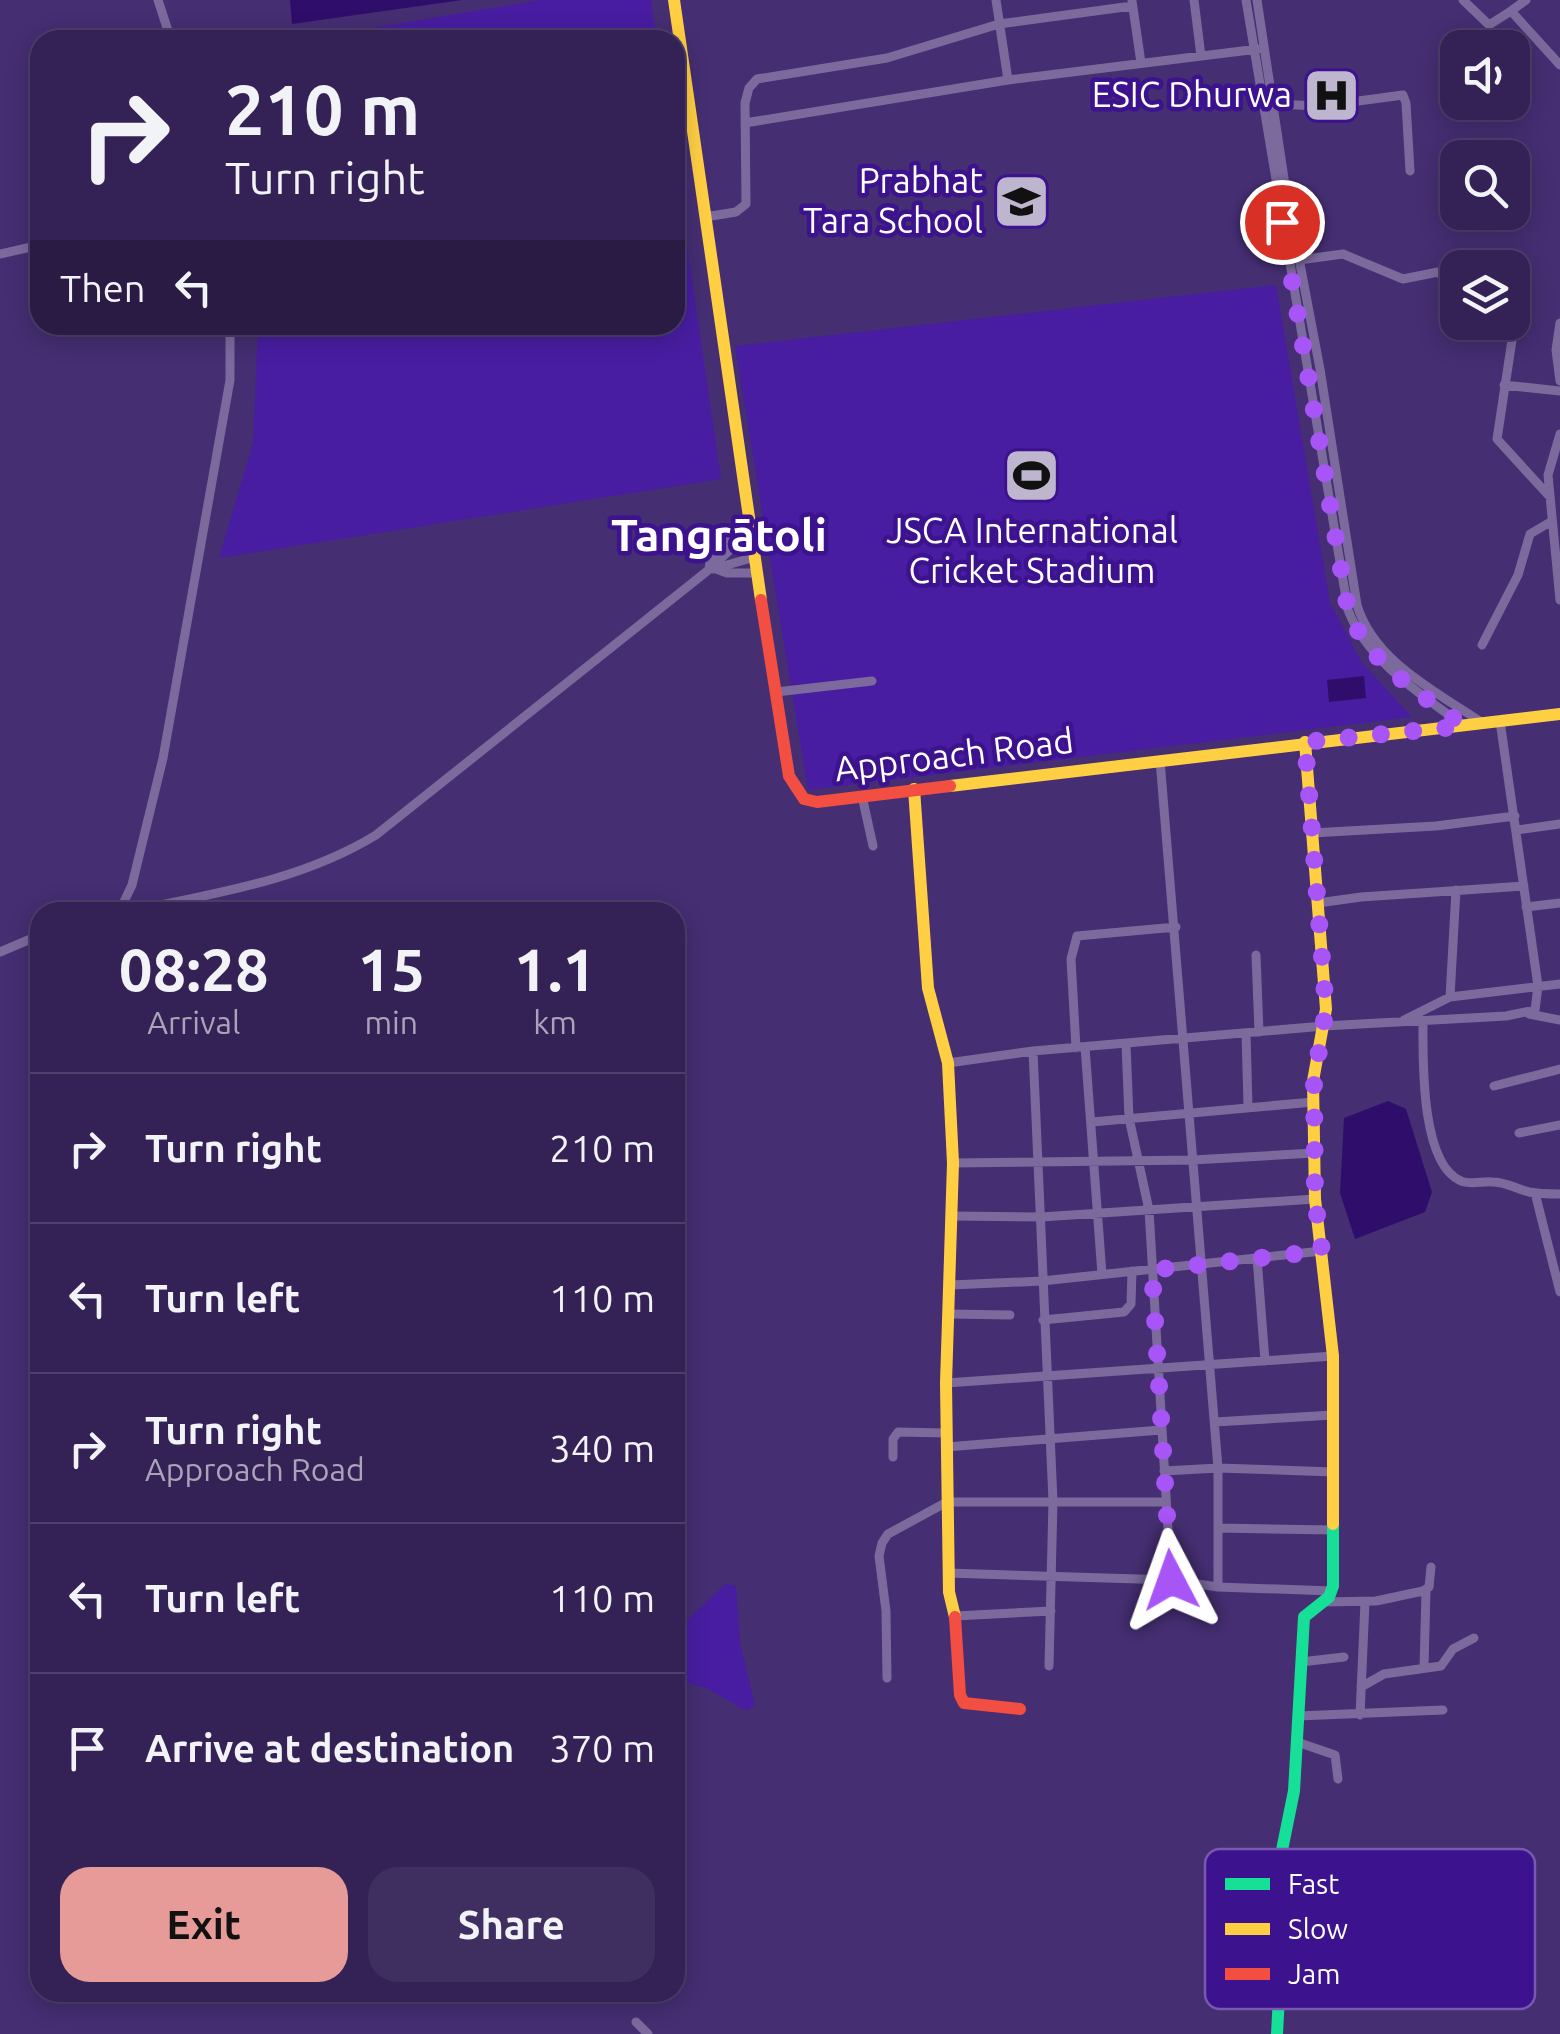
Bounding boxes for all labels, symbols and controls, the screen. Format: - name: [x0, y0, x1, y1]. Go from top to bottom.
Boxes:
- map controls: [1440, 30, 1530, 340]
- button: sound: [1440, 30, 1530, 120]
- hospital icon: ESIC Dhurwa: [1301, 65, 1361, 125]
- icon: right: [60, 70, 190, 200]
- text: 210 m: [225, 70, 420, 148]
- place label: ESIC Dhurwa: [1092, 74, 1292, 114]
- button: search: [1440, 140, 1530, 230]
- text: Turn right: [225, 152, 425, 203]
- place label: Prabhat Tara School: [803, 160, 983, 240]
- school or university icon: Prabhat Tara School: [992, 171, 1052, 231]
- pin: [1240, 180, 1325, 265]
- icon: arrive: [1255, 195, 1310, 250]
- button: layers: [1440, 250, 1530, 340]
- icon: left: [166, 260, 221, 315]
- text: Then: [60, 267, 146, 309]
- sports icon: JSCA International Cricket Stadium: [1002, 445, 1062, 505]
- district label: Tangrātoli: [611, 509, 827, 560]
- place label: JSCA International Cricket Stadium: [886, 510, 1178, 590]
- street label: Approach Road: [832, 720, 1076, 789]
- text: 08:28: [119, 935, 269, 1002]
- text: 15: [357, 935, 425, 1002]
- text: 1.1: [514, 935, 596, 1002]
- text: Arrival: [147, 1004, 240, 1040]
- text: min: [364, 1004, 418, 1040]
- text: km: [533, 1004, 577, 1040]
- icon: right: [60, 1121, 115, 1176]
- text: Turn right: [145, 1127, 322, 1169]
- text: 210 m: [549, 1127, 655, 1169]
- icon: left: [60, 1271, 115, 1326]
- text: Turn left: [145, 1277, 300, 1319]
- text: 110 m: [549, 1277, 655, 1319]
- text: Turn right: [145, 1409, 322, 1451]
- icon: right: [60, 1421, 115, 1476]
- text: 340 m: [549, 1427, 655, 1469]
- text: Approach Road: [145, 1451, 365, 1487]
- position arrow: [1119, 1528, 1223, 1632]
- icon: left: [60, 1571, 115, 1626]
- text: Turn left: [145, 1577, 300, 1619]
- text: 110 m: [549, 1577, 655, 1619]
- icon: arrive: [60, 1721, 115, 1776]
- text: Arrive at destination: [145, 1727, 514, 1769]
- text: 370 m: [549, 1727, 655, 1769]
- legend: [1205, 1849, 1535, 2009]
- button: Exit: [60, 1867, 348, 1982]
- button: Share: [368, 1867, 655, 1982]
- text: Fast: [1288, 1868, 1339, 1899]
- text: Slow: [1288, 1913, 1348, 1944]
- text: Jam: [1288, 1958, 1340, 1989]

